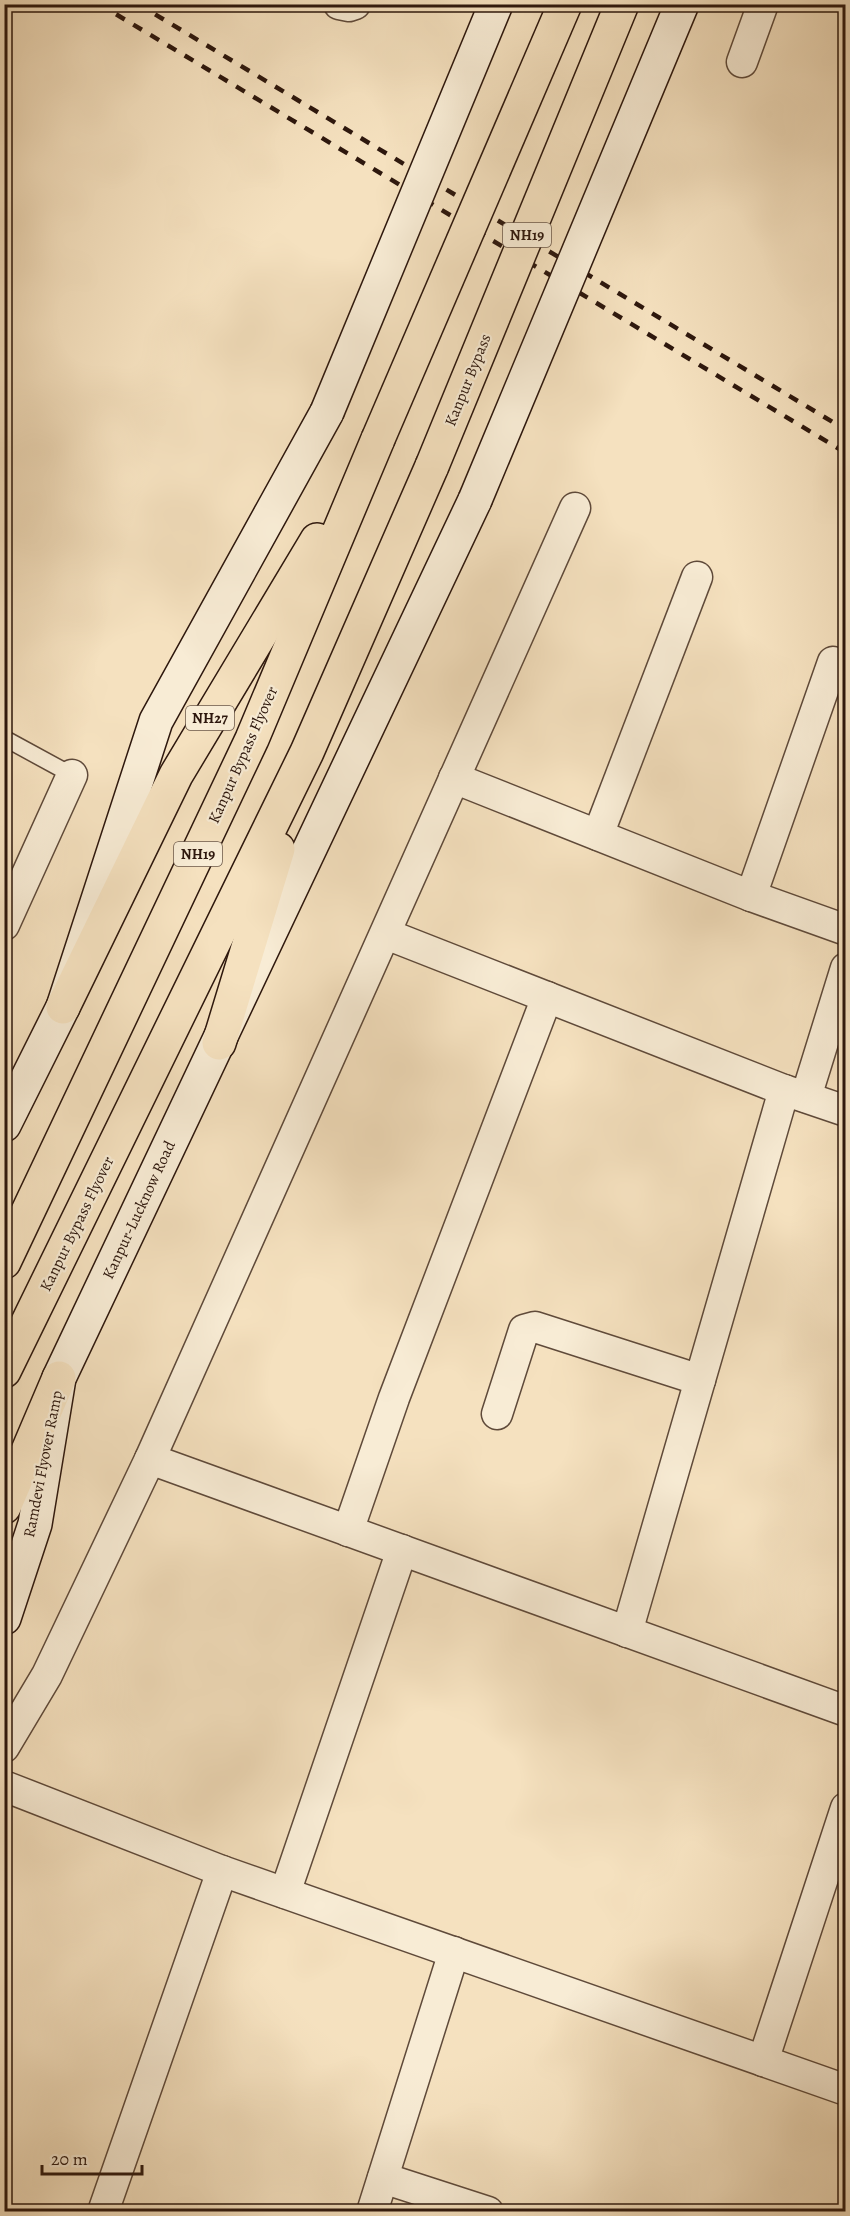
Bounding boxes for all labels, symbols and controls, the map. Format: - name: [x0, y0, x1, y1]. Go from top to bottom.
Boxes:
- road number: NH19: [503, 223, 551, 247]
- street label: Kanpur Bypass: [439, 331, 497, 429]
- street label: Kanpur Bypass Flyover: [203, 683, 283, 827]
- road number: NH27: [186, 706, 234, 730]
- road number: NH19: [174, 842, 222, 866]
- street label: Kanpur-Lucknow Road: [97, 1137, 181, 1283]
- street label: Kanpur Bypass Flyover: [35, 1153, 119, 1295]
- street label: Ramdevi Flyover Ramp: [18, 1389, 68, 1539]
- scale bar: [42, 2138, 142, 2176]
- text: 20 m: [51, 2147, 88, 2171]

